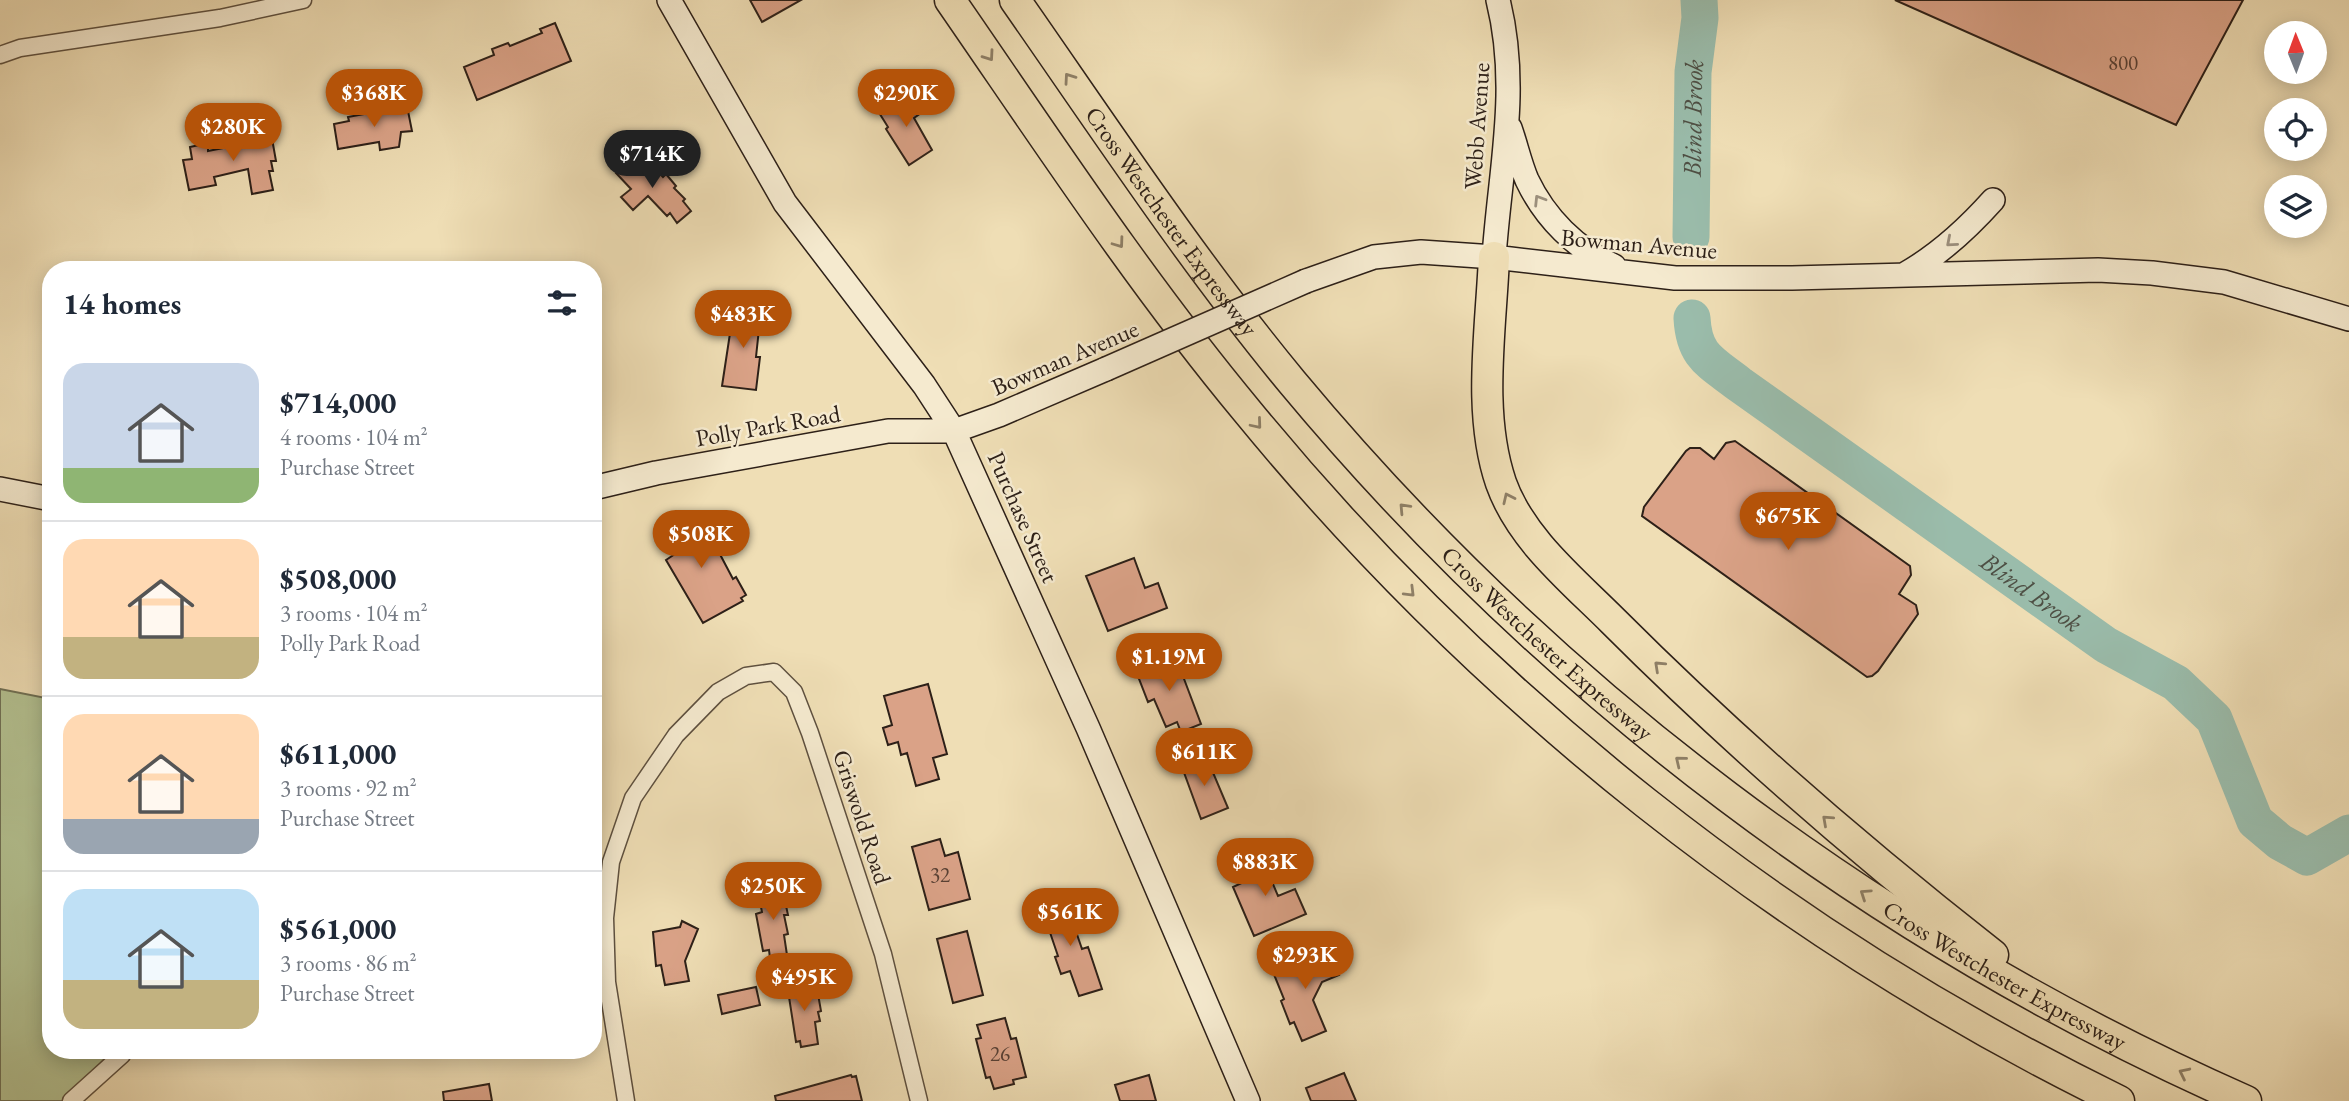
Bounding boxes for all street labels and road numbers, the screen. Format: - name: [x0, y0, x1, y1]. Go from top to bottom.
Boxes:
- street label: Webb Avenue: [1457, 61, 1496, 191]
- street label: Cross Westchester Expressway: [1078, 100, 1265, 342]
- street label: Bowman Avenue: [1560, 221, 1718, 266]
- street label: Bowman Avenue: [987, 313, 1143, 402]
- street label: Polly Park Road: [693, 397, 843, 453]
- street label: Purchase Street: [981, 446, 1066, 588]
- street label: Cross Westchester Expressway: [1435, 539, 1660, 748]
- street label: Griswold Road: [826, 746, 899, 889]
- street label: Cross Westchester Expressway: [1877, 893, 2132, 1057]

